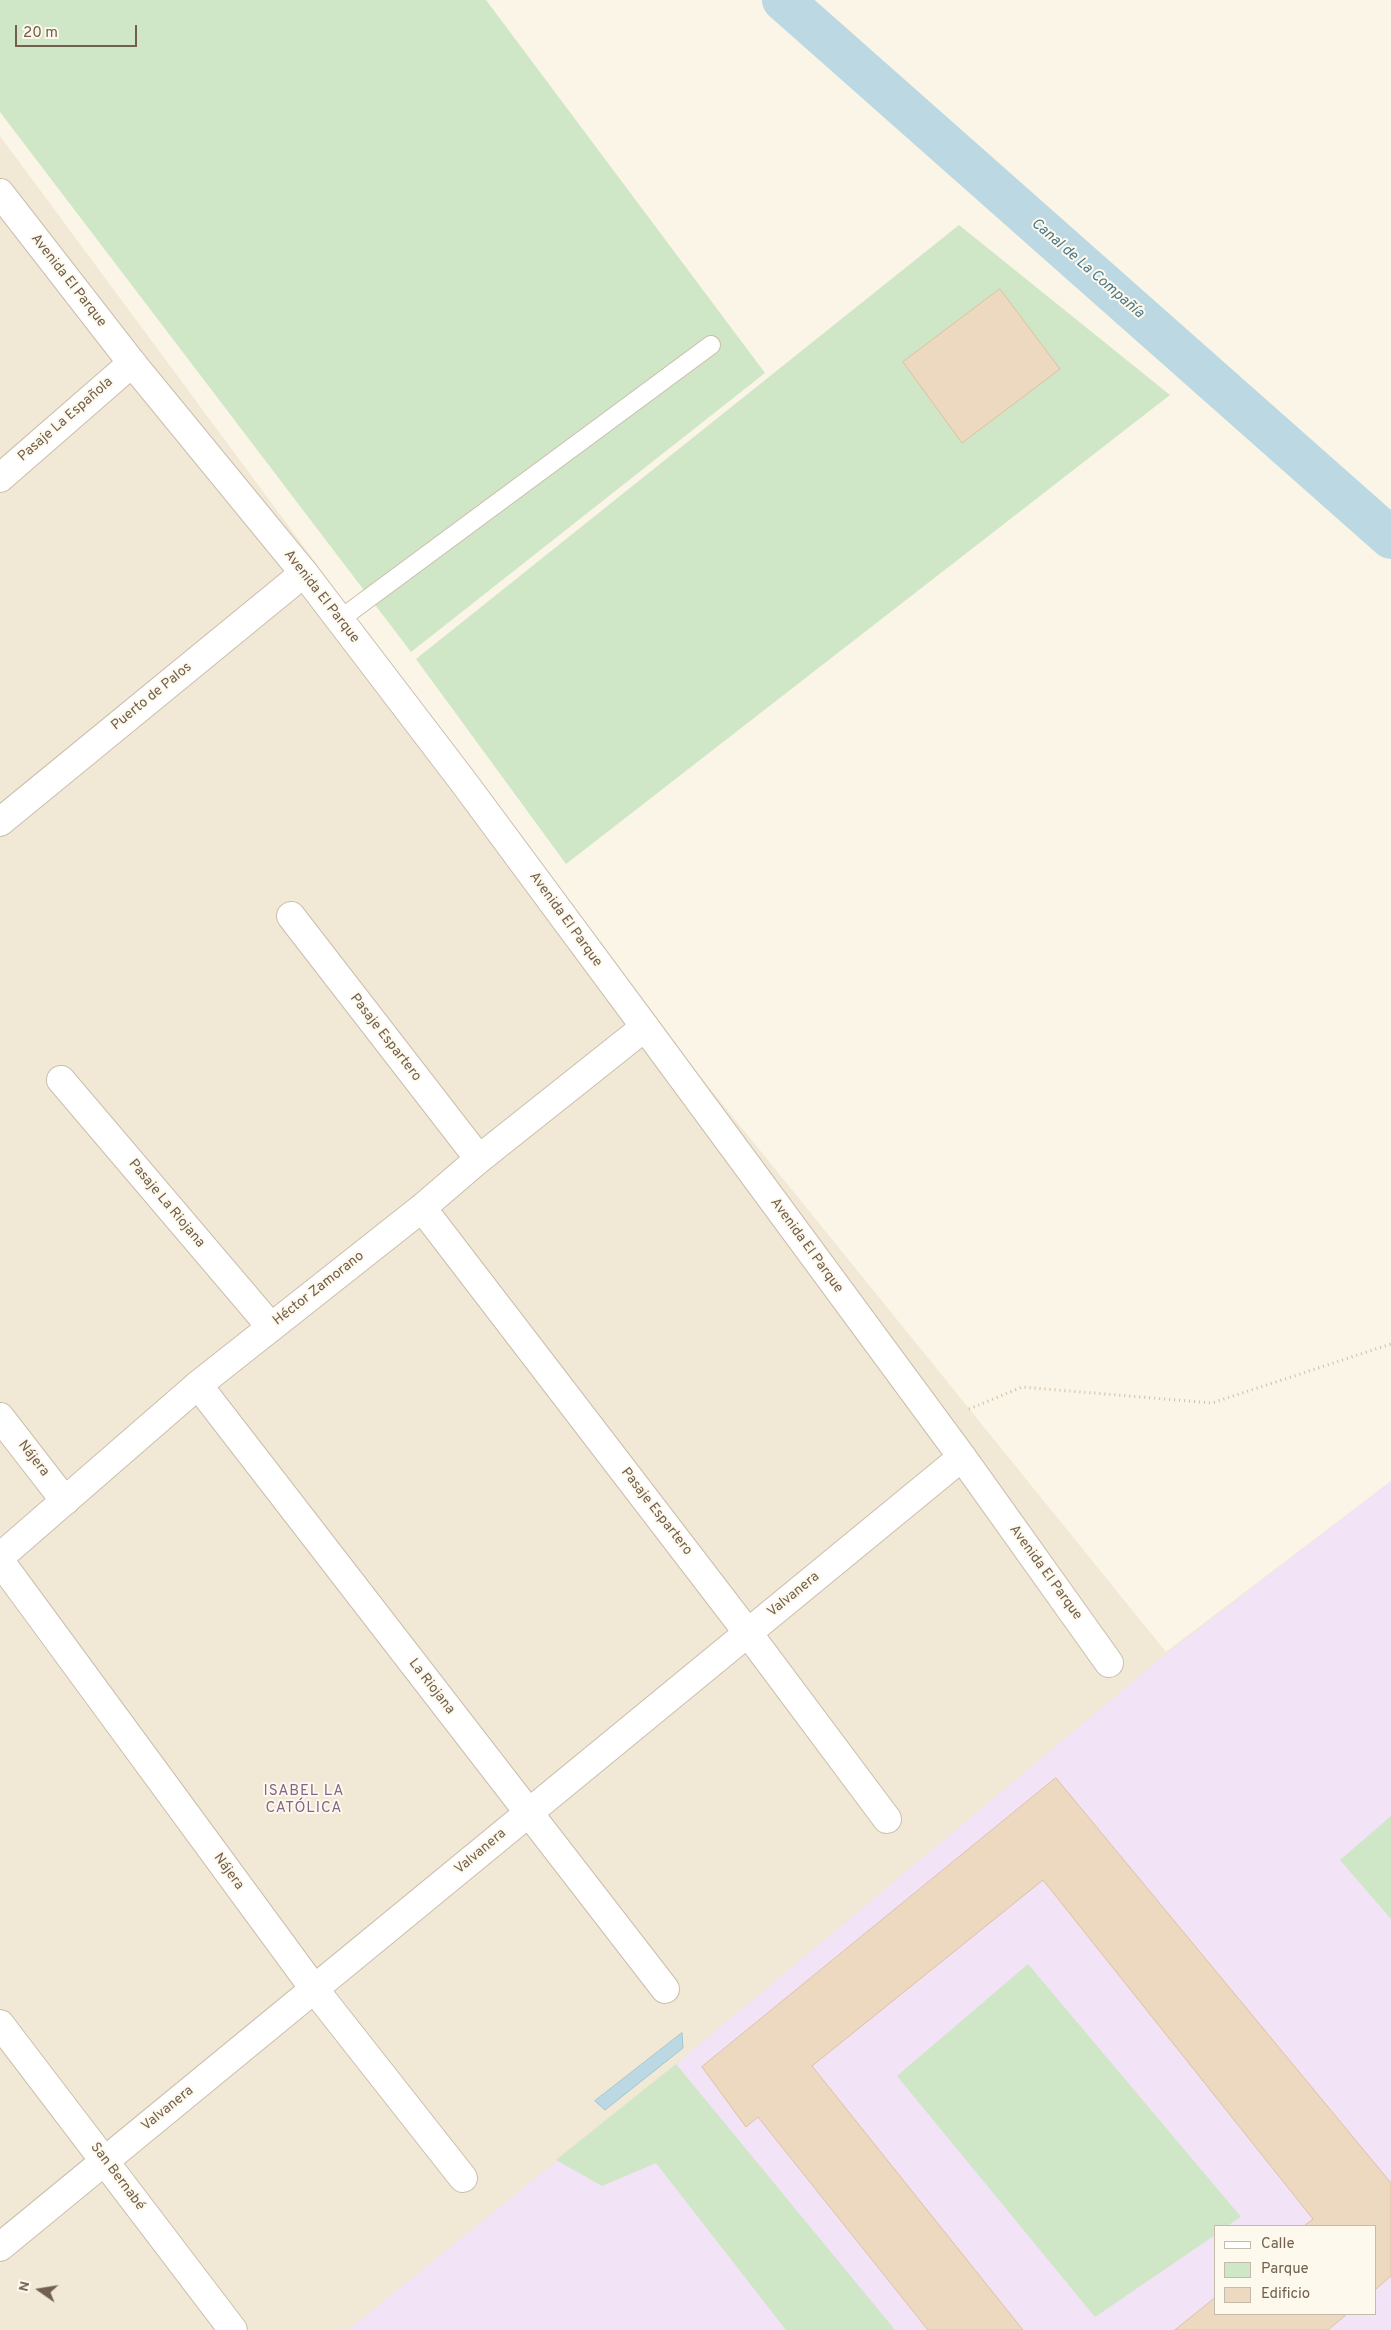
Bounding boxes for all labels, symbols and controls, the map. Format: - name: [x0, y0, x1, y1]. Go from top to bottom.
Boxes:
- scale bar: [18, 15, 140, 47]
- text: 20 m: [23, 24, 58, 43]
- water label: Canal de La Compañía: [1027, 215, 1147, 323]
- street label: Avenida El Parque: [27, 231, 109, 331]
- street label: Pasaje La Española: [15, 374, 117, 466]
- street label: Avenida El Parque: [280, 547, 362, 647]
- street label: Puerto de Palos: [108, 659, 196, 735]
- street label: Avenida El Parque: [525, 869, 605, 971]
- street label: Pasaje Espartero: [346, 991, 424, 1085]
- street label: Pasaje La Riojana: [124, 1156, 208, 1252]
- street label: Avenida El Parque: [766, 1195, 846, 1297]
- street label: Héctor Zamorano: [270, 1248, 368, 1330]
- street label: Nájera: [14, 1438, 52, 1480]
- street label: Pasaje Espartero: [617, 1465, 695, 1559]
- street label: Avenida El Parque: [1005, 1522, 1085, 1624]
- street label: Valvanera: [765, 1569, 823, 1621]
- street label: La Riojana: [404, 1656, 458, 1718]
- district label: ISABEL LA CATÓLICA: [262, 1783, 346, 1818]
- street label: Valvanera: [452, 1826, 510, 1878]
- street label: Nájera: [209, 1850, 247, 1894]
- street label: Valvanera: [139, 2083, 197, 2135]
- street label: San Bernabé: [86, 2140, 148, 2214]
- legend: [1214, 2225, 1376, 2315]
- text: Calle: [1261, 2235, 1295, 2254]
- text: Parque: [1261, 2260, 1309, 2279]
- north arrow: [15, 2265, 65, 2315]
- text: N: [15, 2280, 34, 2293]
- text: Edificio: [1261, 2285, 1310, 2304]

